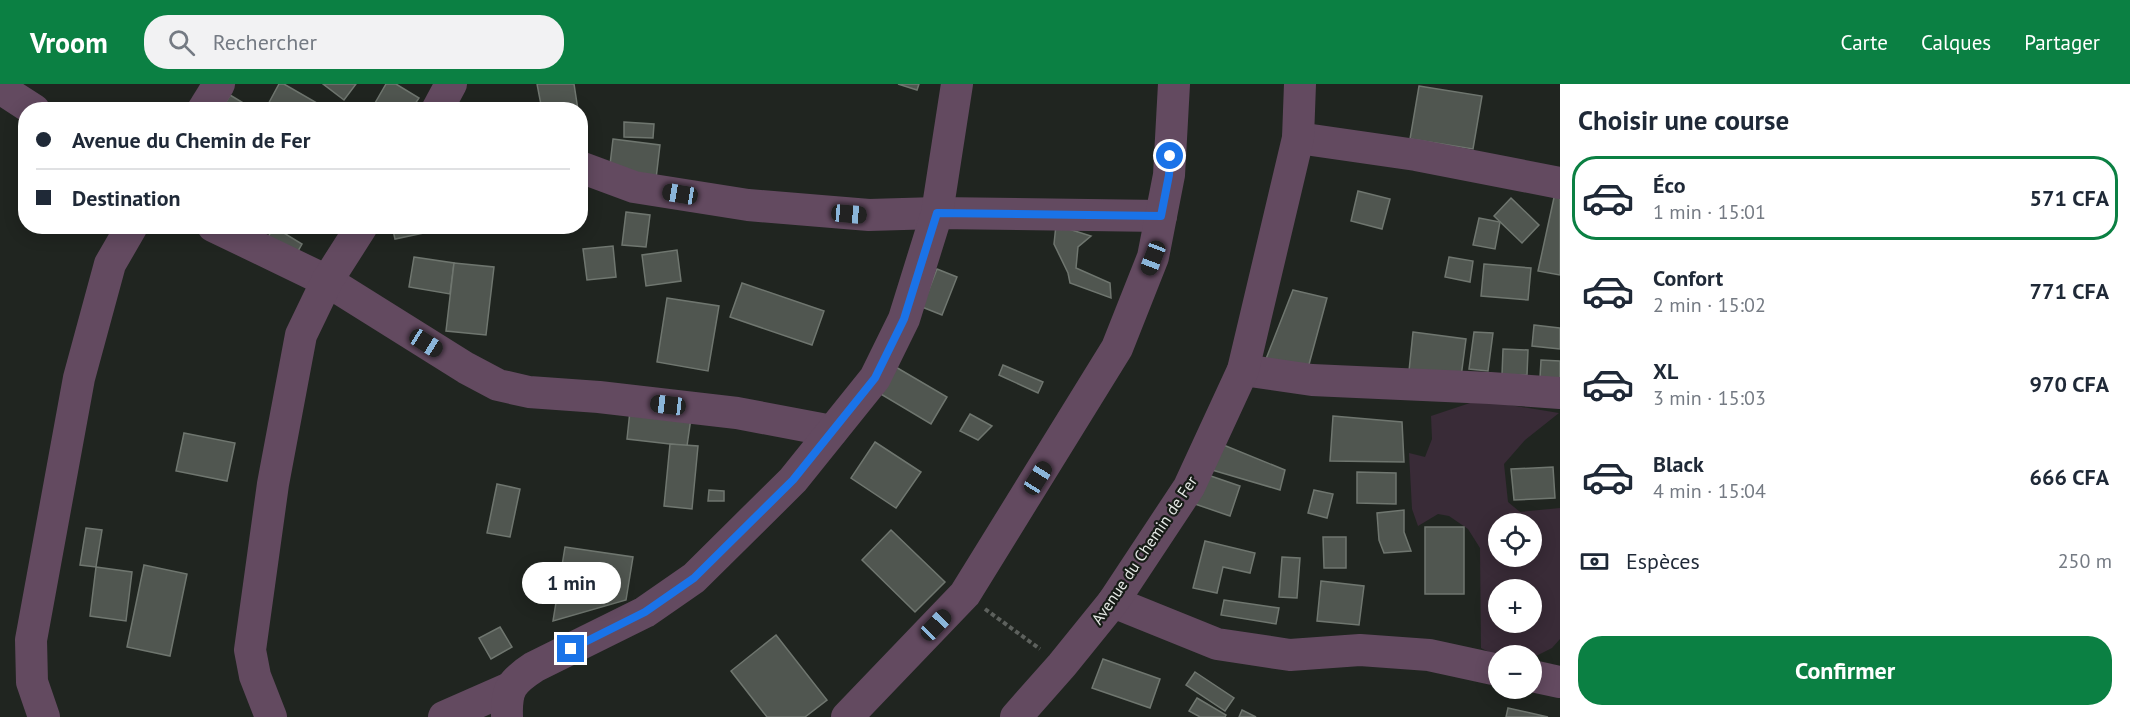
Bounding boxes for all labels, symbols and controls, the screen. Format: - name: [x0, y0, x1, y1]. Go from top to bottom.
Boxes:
- search box: [144, 15, 564, 69]
- text: Vroom: [30, 24, 108, 61]
- icon: search: [165, 26, 198, 59]
- text: Rechercher: [213, 28, 317, 56]
- text: Carte: [1841, 29, 1888, 56]
- text: Calques: [1921, 29, 1991, 56]
- text: Partager: [2024, 29, 2100, 56]
- text: Choisir une course: [1578, 103, 1789, 137]
- text: Avenue du Chemin de Fer: [72, 126, 310, 154]
- route start: [1156, 142, 1183, 169]
- icon: car: [1581, 171, 1635, 225]
- text: Éco: [1653, 171, 1685, 199]
- car: [661, 182, 699, 206]
- text: Destination: [72, 184, 181, 212]
- text: 571 CFA: [2030, 184, 2109, 212]
- text: 1 min · 15:01: [1653, 199, 1766, 225]
- car: [830, 203, 868, 225]
- car: [1138, 238, 1168, 278]
- icon: car: [1581, 264, 1635, 318]
- text: Confort: [1653, 264, 1723, 292]
- text: 771 CFA: [2030, 277, 2109, 305]
- text: 2 min · 15:02: [1653, 292, 1766, 318]
- car: [406, 326, 446, 360]
- icon: car: [1581, 357, 1635, 411]
- text: XL: [1653, 357, 1678, 385]
- text: 970 CFA: [2030, 370, 2109, 398]
- text: 3 min · 15:03: [1653, 385, 1766, 411]
- car: [649, 394, 687, 416]
- icon: car: [1581, 450, 1635, 504]
- text: Black: [1653, 450, 1704, 478]
- car: [1021, 458, 1055, 498]
- text: 666 CFA: [2030, 463, 2109, 491]
- street label: Avenue du Chemin de Fer: [1087, 471, 1202, 628]
- text: 4 min · 15:04: [1653, 478, 1766, 504]
- map controls: [1488, 513, 1542, 699]
- button: locate: [1488, 513, 1542, 567]
- icon: cash: [1578, 545, 1611, 578]
- text: Espèces: [1626, 547, 1700, 575]
- text: 250 m: [2058, 548, 2112, 574]
- callout: 1 min: [522, 562, 620, 604]
- text: 1 min: [547, 570, 596, 596]
- button: +: [1488, 579, 1542, 633]
- car: [917, 606, 955, 644]
- route end: [557, 635, 584, 662]
- button: Confirmer: [1578, 636, 2112, 705]
- button: −: [1488, 645, 1542, 699]

